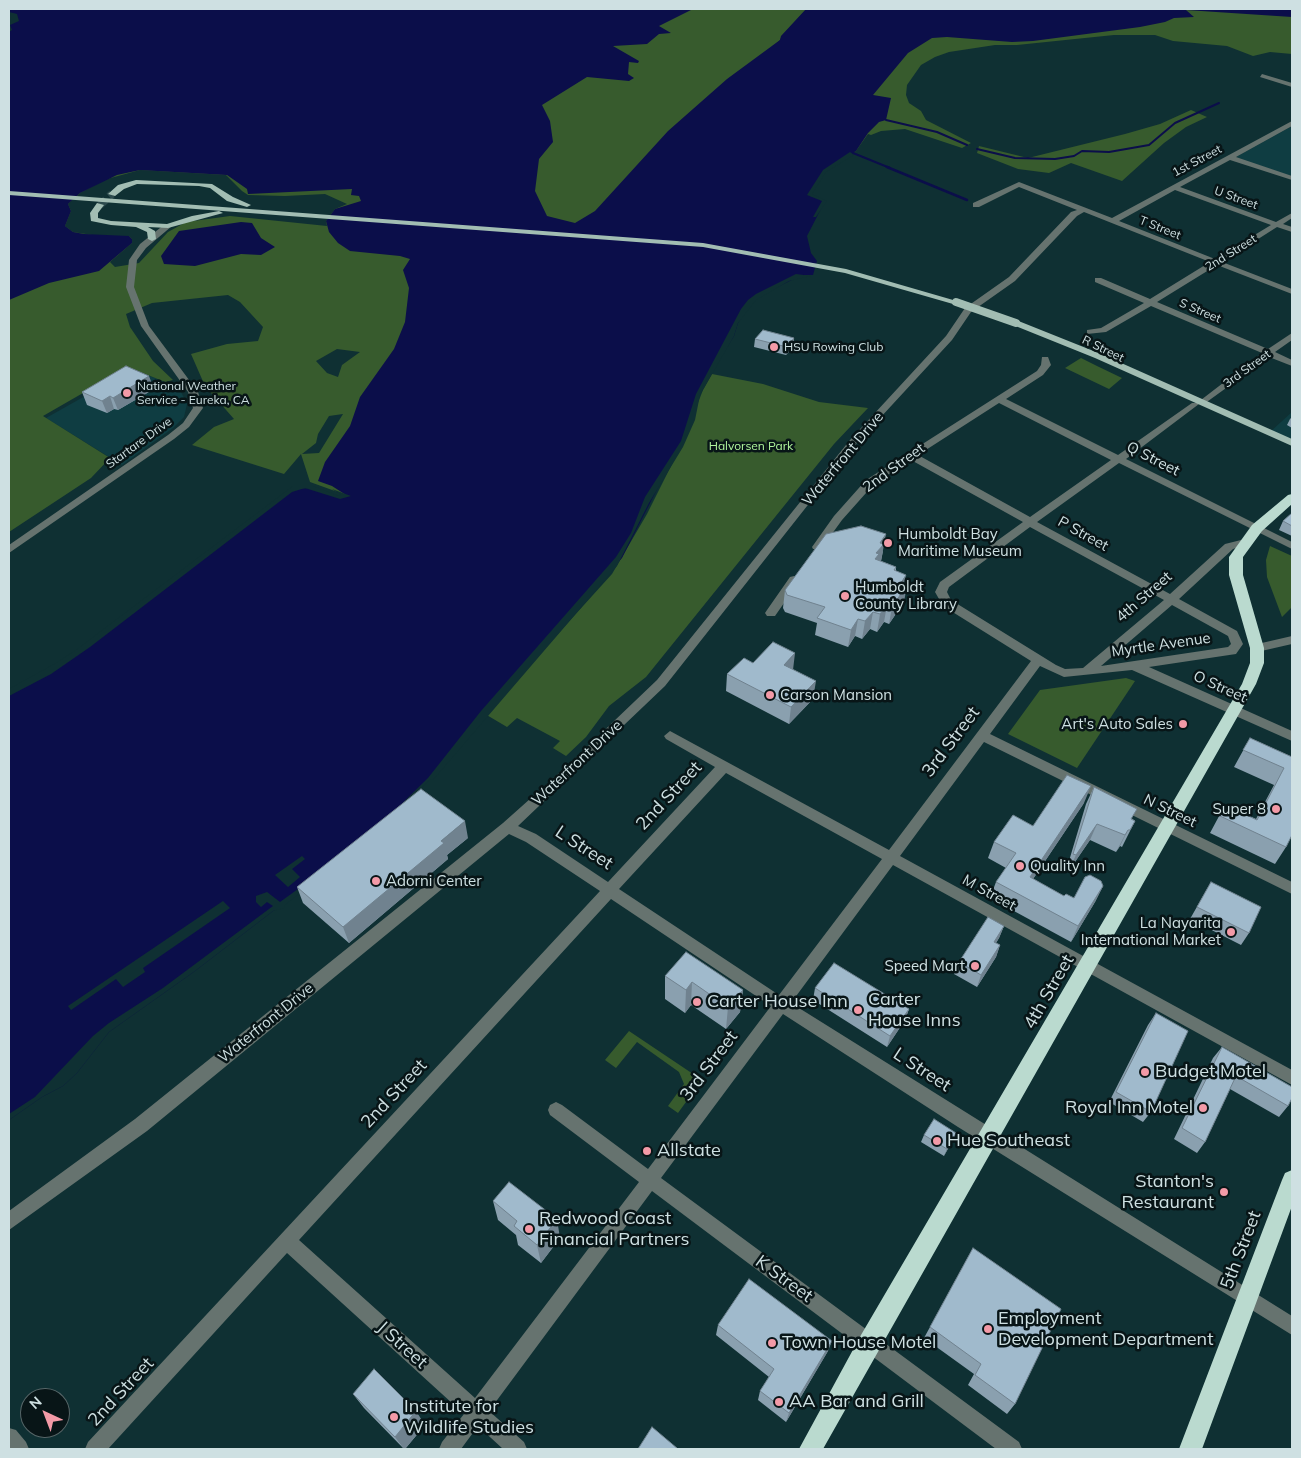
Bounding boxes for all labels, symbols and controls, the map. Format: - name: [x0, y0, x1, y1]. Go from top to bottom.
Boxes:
- street label: 1st Street: [1170, 142, 1224, 180]
- street label: U Street: [1212, 184, 1260, 212]
- street label: T Street: [1137, 213, 1183, 243]
- street label: 2nd Street: [1203, 232, 1259, 274]
- street label: S Street: [1177, 296, 1223, 326]
- street label: R Street: [1080, 333, 1126, 365]
- place label: HSU Rowing Club: [784, 340, 883, 354]
- marker: HSU Rowing Club: [768, 341, 780, 353]
- street label: 3rd Street: [1221, 347, 1273, 391]
- place label: National Weather Service - Eureka, CA: [137, 379, 249, 407]
- marker: National Weather Service - Eureka, CA: [121, 387, 133, 399]
- street label: Waterfront Drive: [798, 408, 888, 510]
- street label: Startare Drive: [103, 414, 175, 472]
- street label: Q Street: [1124, 438, 1182, 480]
- park label: Halvorsen Park: [709, 439, 793, 453]
- street label: 2nd Street: [860, 440, 928, 496]
- street label: P Street: [1055, 513, 1111, 555]
- place label: Humboldt Bay Maritime Museum: [898, 525, 1022, 560]
- marker: Humboldt Bay Maritime Museum: [882, 537, 894, 549]
- street label: 4th Street: [1112, 568, 1176, 626]
- place label: Humboldt County Library: [855, 578, 957, 613]
- marker: Humboldt County Library: [839, 590, 851, 602]
- street label: Myrtle Avenue: [1110, 629, 1212, 661]
- street label: O Street: [1190, 667, 1250, 707]
- place label: Carson Mansion: [780, 686, 892, 704]
- marker: Carson Mansion: [764, 689, 776, 701]
- street label: 3rd Street: [918, 703, 984, 781]
- place label: Art's Auto Sales: [1061, 715, 1173, 733]
- street label: Waterfront Drive: [528, 716, 626, 810]
- marker: Art's Auto Sales: [1177, 718, 1189, 730]
- street label: 2nd Street: [632, 757, 706, 835]
- street label: N Street: [1141, 791, 1199, 831]
- place label: Super 8: [1212, 800, 1266, 818]
- marker: Super 8: [1270, 803, 1282, 815]
- street label: L Street: [551, 821, 617, 875]
- place label: Quality Inn: [1030, 857, 1105, 875]
- marker: Quality Inn: [1014, 860, 1026, 872]
- street label: M Street: [959, 871, 1019, 915]
- place label: Adorni Center: [386, 872, 482, 890]
- marker: Adorni Center: [370, 875, 382, 887]
- place label: La Nayarita International Market: [1081, 914, 1221, 949]
- marker: La Nayarita International Market: [1225, 926, 1237, 938]
- street label: 4th Street: [1019, 951, 1079, 1033]
- place label: Speed Mart: [884, 957, 965, 975]
- marker: Speed Mart: [969, 960, 981, 972]
- street label: Waterfront Drive: [215, 979, 317, 1067]
- place label: Carter House Inns: [868, 989, 961, 1032]
- place label: Carter House Inn: [707, 991, 848, 1013]
- marker: Carter House Inn: [691, 996, 703, 1008]
- marker: Carter House Inns: [852, 1004, 864, 1016]
- street label: 3rd Street: [676, 1027, 742, 1105]
- street label: L Street: [889, 1043, 955, 1097]
- street label: 2nd Street: [357, 1055, 431, 1133]
- place label: Budget Motel: [1155, 1061, 1266, 1083]
- marker: Budget Motel: [1139, 1066, 1151, 1078]
- place label: Royal Inn Motel: [1065, 1097, 1193, 1119]
- marker: Royal Inn Motel: [1197, 1102, 1209, 1114]
- place label: Hue Southeast: [947, 1130, 1070, 1152]
- marker: Hue Southeast: [931, 1135, 943, 1147]
- place label: Allstate: [657, 1140, 721, 1162]
- marker: Allstate: [641, 1145, 653, 1157]
- place label: Stanton's Restaurant: [1122, 1171, 1214, 1214]
- marker: Stanton's Restaurant: [1218, 1186, 1230, 1198]
- place label: Redwood Coast Financial Partners: [539, 1208, 689, 1250]
- street label: 5th Street: [1216, 1208, 1266, 1292]
- marker: Redwood Coast Financial Partners: [523, 1223, 535, 1235]
- street label: K Street: [751, 1251, 817, 1307]
- place label: Employment Development Department: [998, 1308, 1213, 1350]
- street label: J Street: [372, 1317, 432, 1373]
- marker: Employment Development Department: [982, 1323, 994, 1335]
- place label: Town House Motel: [782, 1332, 936, 1354]
- marker: Town House Motel: [766, 1337, 778, 1349]
- street label: 2nd Street: [84, 1353, 158, 1431]
- north arrow: [20, 1388, 70, 1438]
- place label: AA Bar and Grill: [789, 1391, 924, 1413]
- text: N: [25, 1393, 45, 1413]
- place label: Institute for Wildlife Studies: [404, 1396, 534, 1438]
- marker: AA Bar and Grill: [773, 1396, 785, 1408]
- marker: Institute for Wildlife Studies: [388, 1411, 400, 1423]

